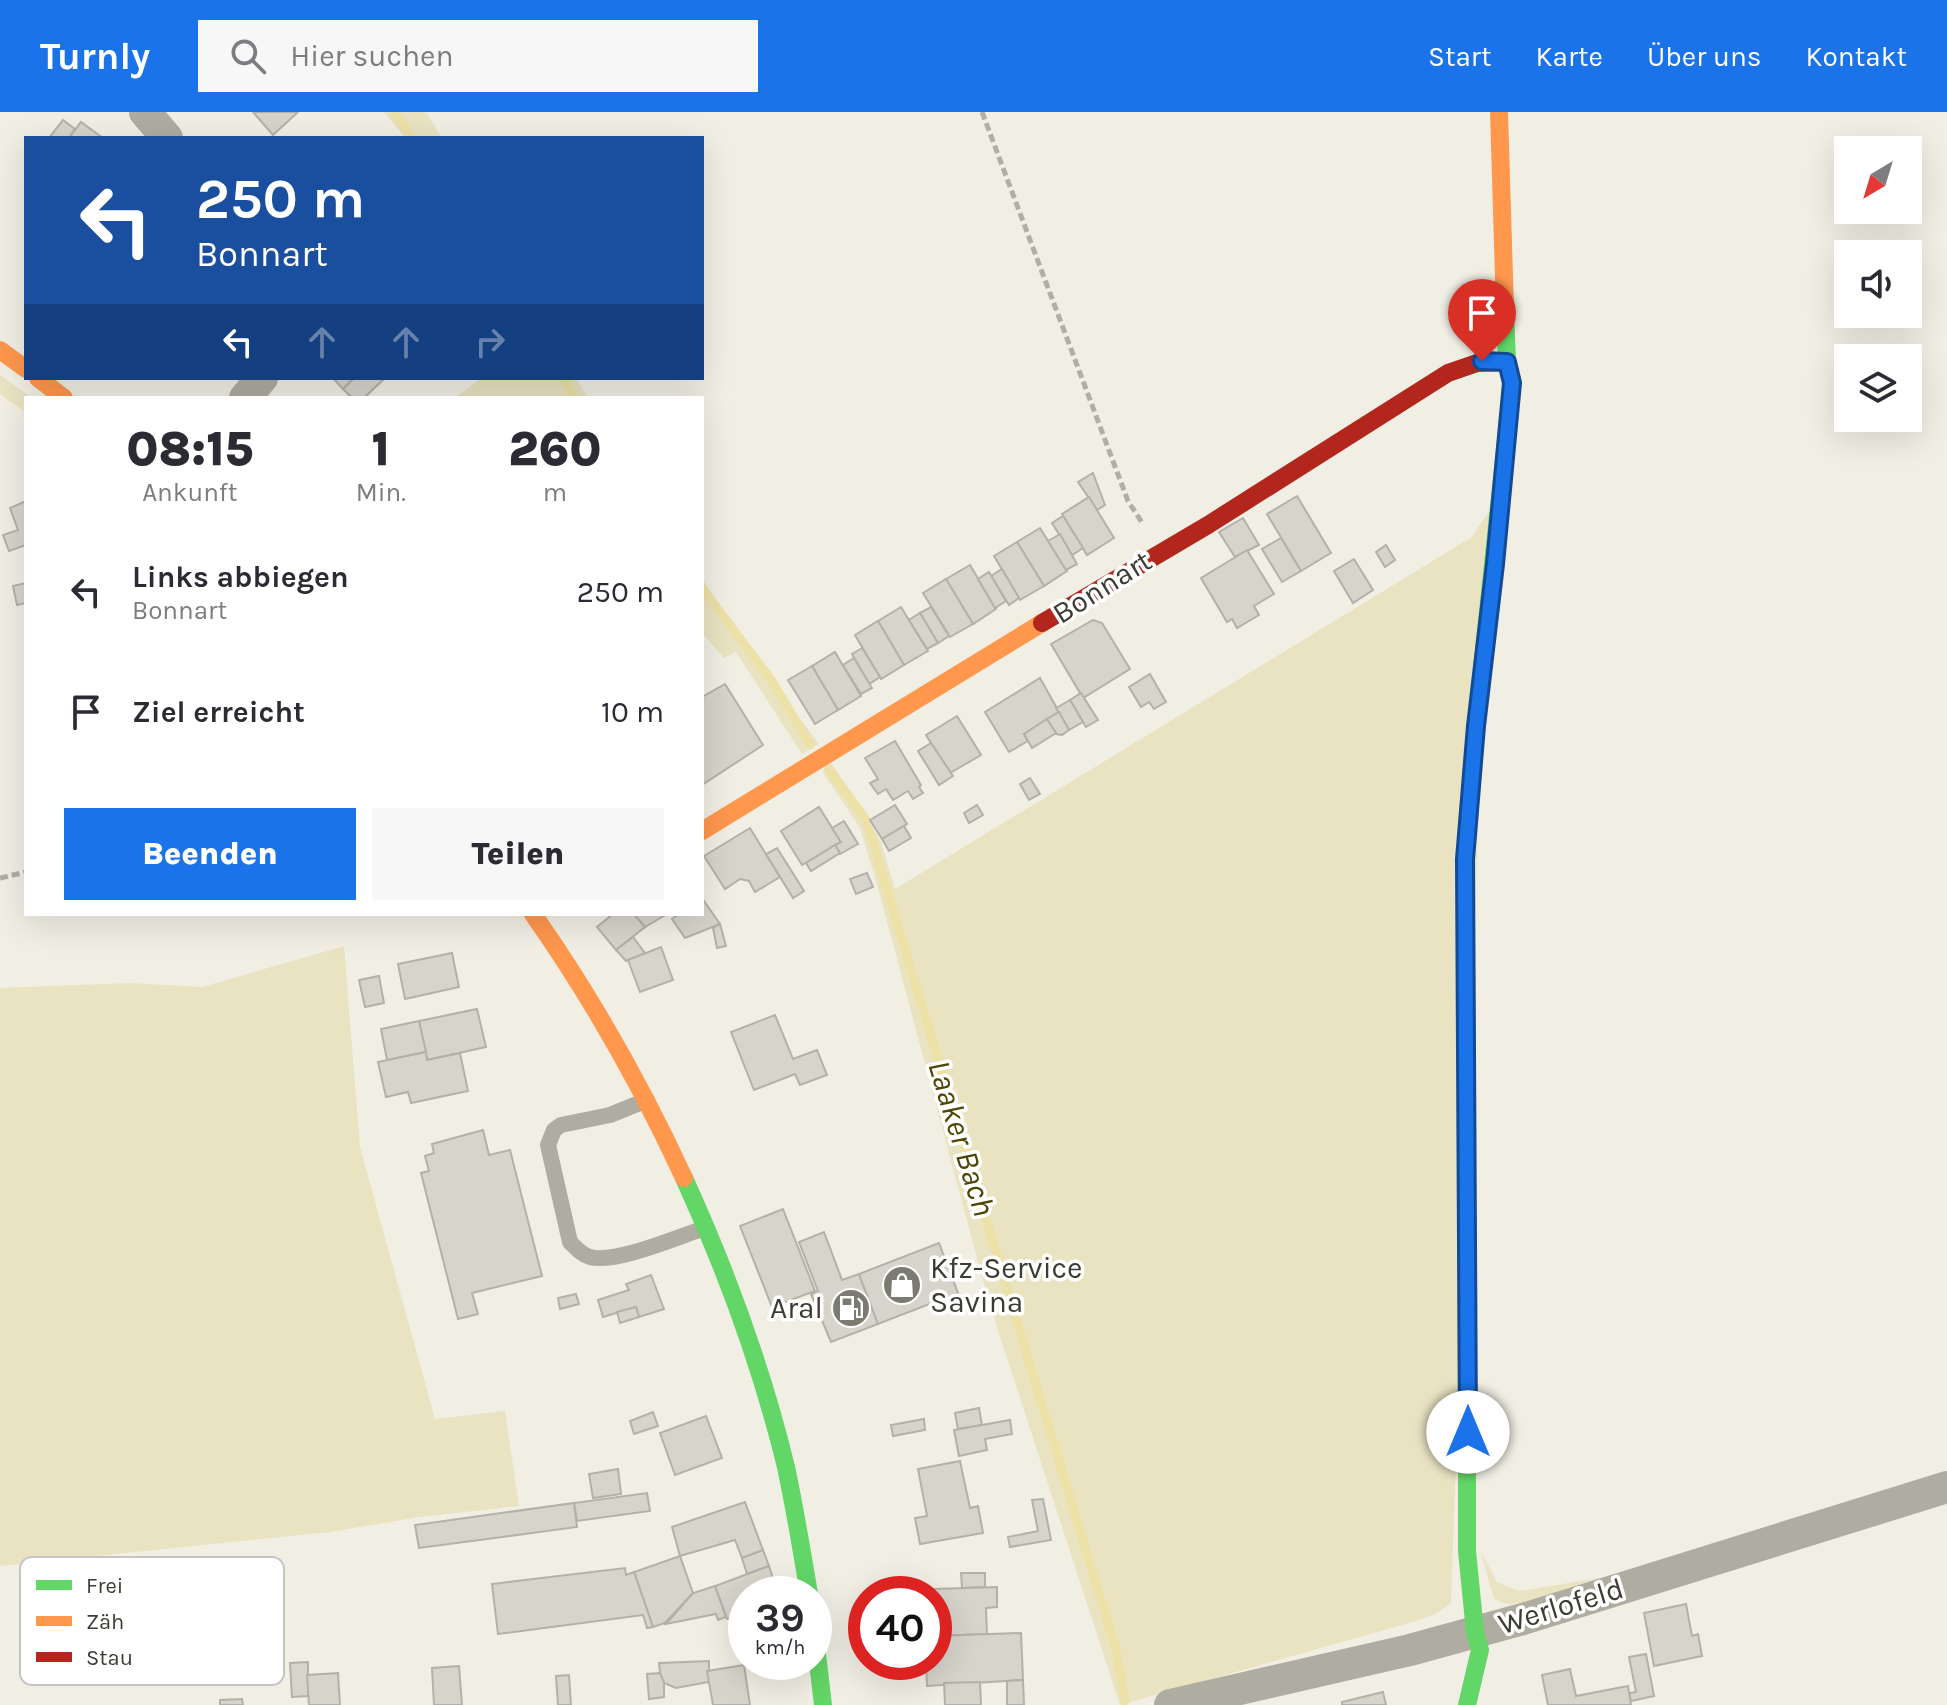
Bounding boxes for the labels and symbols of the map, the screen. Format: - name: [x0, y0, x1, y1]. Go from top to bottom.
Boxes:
- north arrow: [1834, 136, 1922, 224]
- pin: [1448, 279, 1516, 361]
- street label: Bonnart: [1046, 543, 1158, 631]
- water label: Laaker Bach: [920, 1056, 1003, 1220]
- place label: Kfz-Service Savina: [930, 1250, 1082, 1320]
- shop icon: Kfz-Service Savina: [881, 1264, 923, 1306]
- fuel station icon: Aral: [830, 1287, 872, 1329]
- place label: Aral: [770, 1290, 823, 1326]
- position arrow: [1426, 1390, 1510, 1474]
- legend: [20, 1557, 284, 1685]
- street label: Werlofeld: [1494, 1570, 1628, 1642]
- text: Frei: [86, 1573, 123, 1599]
- speed limit sign: 40: [848, 1576, 952, 1680]
- text: Zäh: [86, 1609, 124, 1635]
- text: Stau: [86, 1645, 133, 1671]

